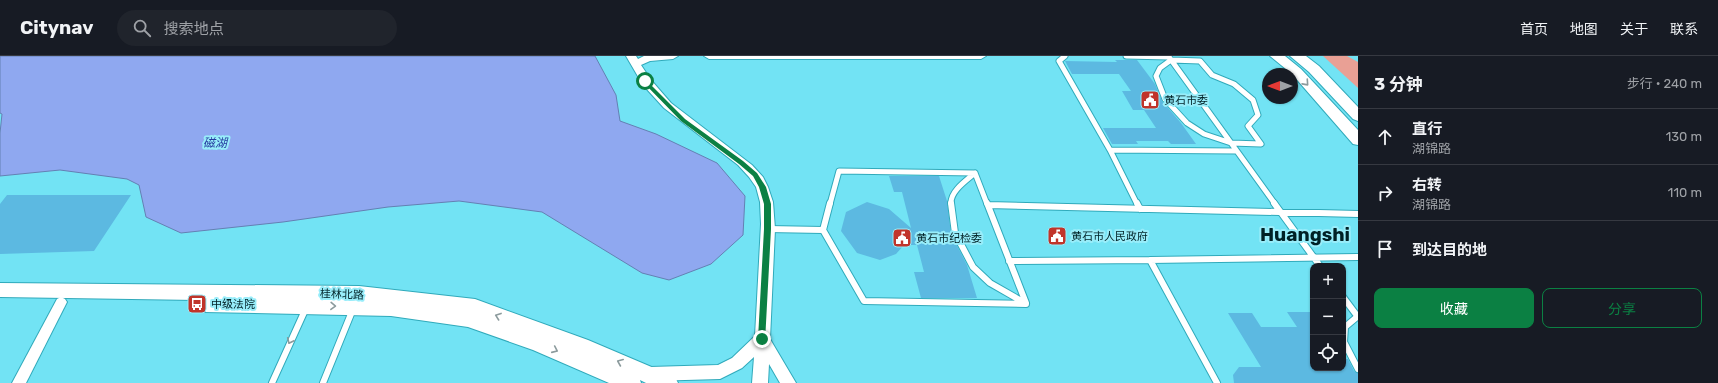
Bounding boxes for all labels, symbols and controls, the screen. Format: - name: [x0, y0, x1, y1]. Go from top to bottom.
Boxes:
- search box: [117, 10, 397, 46]
- text: Citynav: [20, 16, 93, 39]
- icon: search: [131, 17, 153, 39]
- text: 搜索地点: [163, 20, 223, 38]
- text: 首页: [1520, 21, 1548, 38]
- text: 地图: [1570, 21, 1598, 38]
- text: 关于: [1620, 21, 1648, 38]
- text: 联系: [1670, 21, 1698, 38]
- north arrow: [1262, 68, 1298, 104]
- route start: [636, 72, 654, 90]
- text: 3 分钟: [1374, 74, 1423, 94]
- text: 步行 · 240 m: [1627, 76, 1702, 91]
- one-way arrow: [1301, 78, 1308, 85]
- public building icon: 黄石市委: [1139, 89, 1161, 111]
- place label: 黄石市委: [1164, 94, 1208, 107]
- text: 直行: [1412, 120, 1442, 138]
- icon: ahead: [1374, 126, 1396, 148]
- text: 130 m: [1666, 129, 1702, 144]
- water label: 磁湖: [203, 136, 229, 150]
- text: 湖锦路: [1412, 141, 1451, 156]
- text: 右转: [1412, 176, 1442, 194]
- icon: right: [1374, 182, 1396, 204]
- text: 110 m: [1668, 185, 1702, 200]
- text: 湖锦路: [1412, 197, 1451, 212]
- district label: Huangshi: [1260, 223, 1350, 246]
- public building icon: 黄石市人民政府: [1046, 225, 1068, 247]
- public building icon: 黄石市纪检委: [891, 227, 913, 249]
- place label: 黄石市人民政府: [1071, 230, 1148, 243]
- place label: 黄石市纪检委: [916, 232, 982, 245]
- icon: arrive: [1374, 238, 1396, 260]
- text: 到达目的地: [1412, 241, 1487, 259]
- map controls: [1310, 263, 1346, 371]
- button: +: [1310, 263, 1346, 299]
- street label: 桂林北路: [320, 287, 364, 302]
- button: 收藏: [1374, 288, 1534, 328]
- button: 分享: [1542, 288, 1702, 328]
- bus stop icon: 中级法院: [186, 293, 208, 315]
- place label: 中级法院: [211, 298, 255, 311]
- button: −: [1310, 299, 1346, 335]
- one-way arrow: [330, 302, 336, 310]
- one-way arrow: [495, 312, 502, 320]
- route end: [753, 330, 771, 348]
- button: locate: [1310, 335, 1346, 371]
- one-way arrow: [287, 337, 295, 344]
- one-way arrow: [550, 345, 558, 353]
- one-way arrow: [616, 359, 623, 367]

